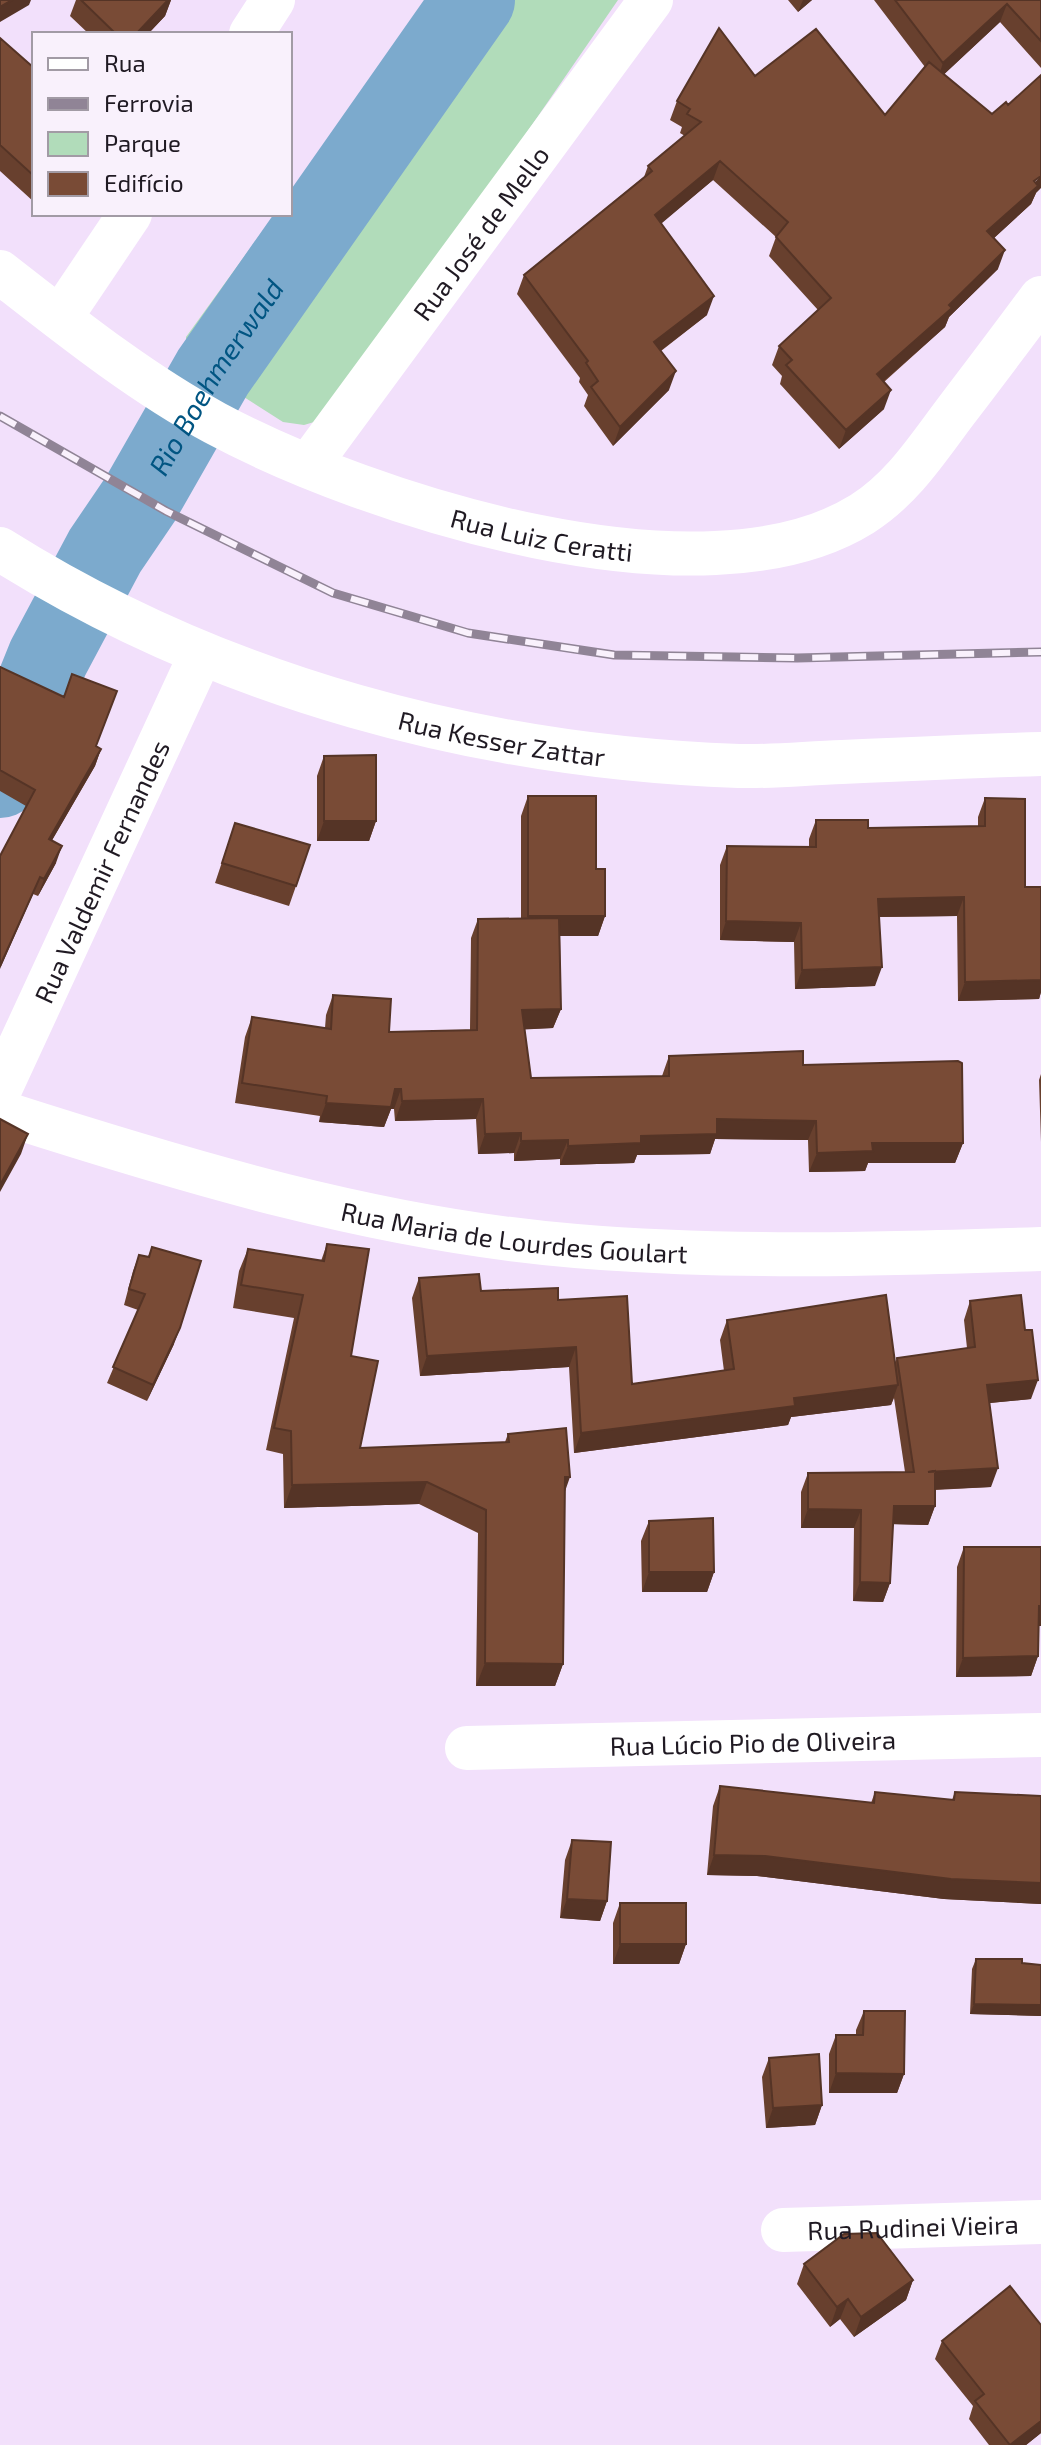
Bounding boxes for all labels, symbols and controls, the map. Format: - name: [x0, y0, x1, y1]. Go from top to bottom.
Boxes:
- legend: [32, 32, 292, 216]
- text: Rua: [104, 48, 146, 77]
- text: Ferrovia: [104, 88, 194, 117]
- text: Parque: [104, 128, 181, 157]
- street label: Rua José de Mello: [406, 139, 554, 326]
- text: Edifício: [104, 168, 184, 197]
- water label: Rio Boehmerwald: [141, 272, 290, 481]
- street label: Rua Luiz Ceratti: [448, 501, 634, 566]
- street label: Rua Kesser Zattar: [395, 703, 607, 771]
- street label: Rua Valdemir Fernandes: [27, 735, 175, 1007]
- street label: Rua Maria de Lourdes Goulart: [338, 1194, 688, 1268]
- street label: Rua Lúcio Pio de Oliveira: [609, 1723, 896, 1760]
- street label: Rua Rudinei Vieira: [807, 2207, 1019, 2245]

